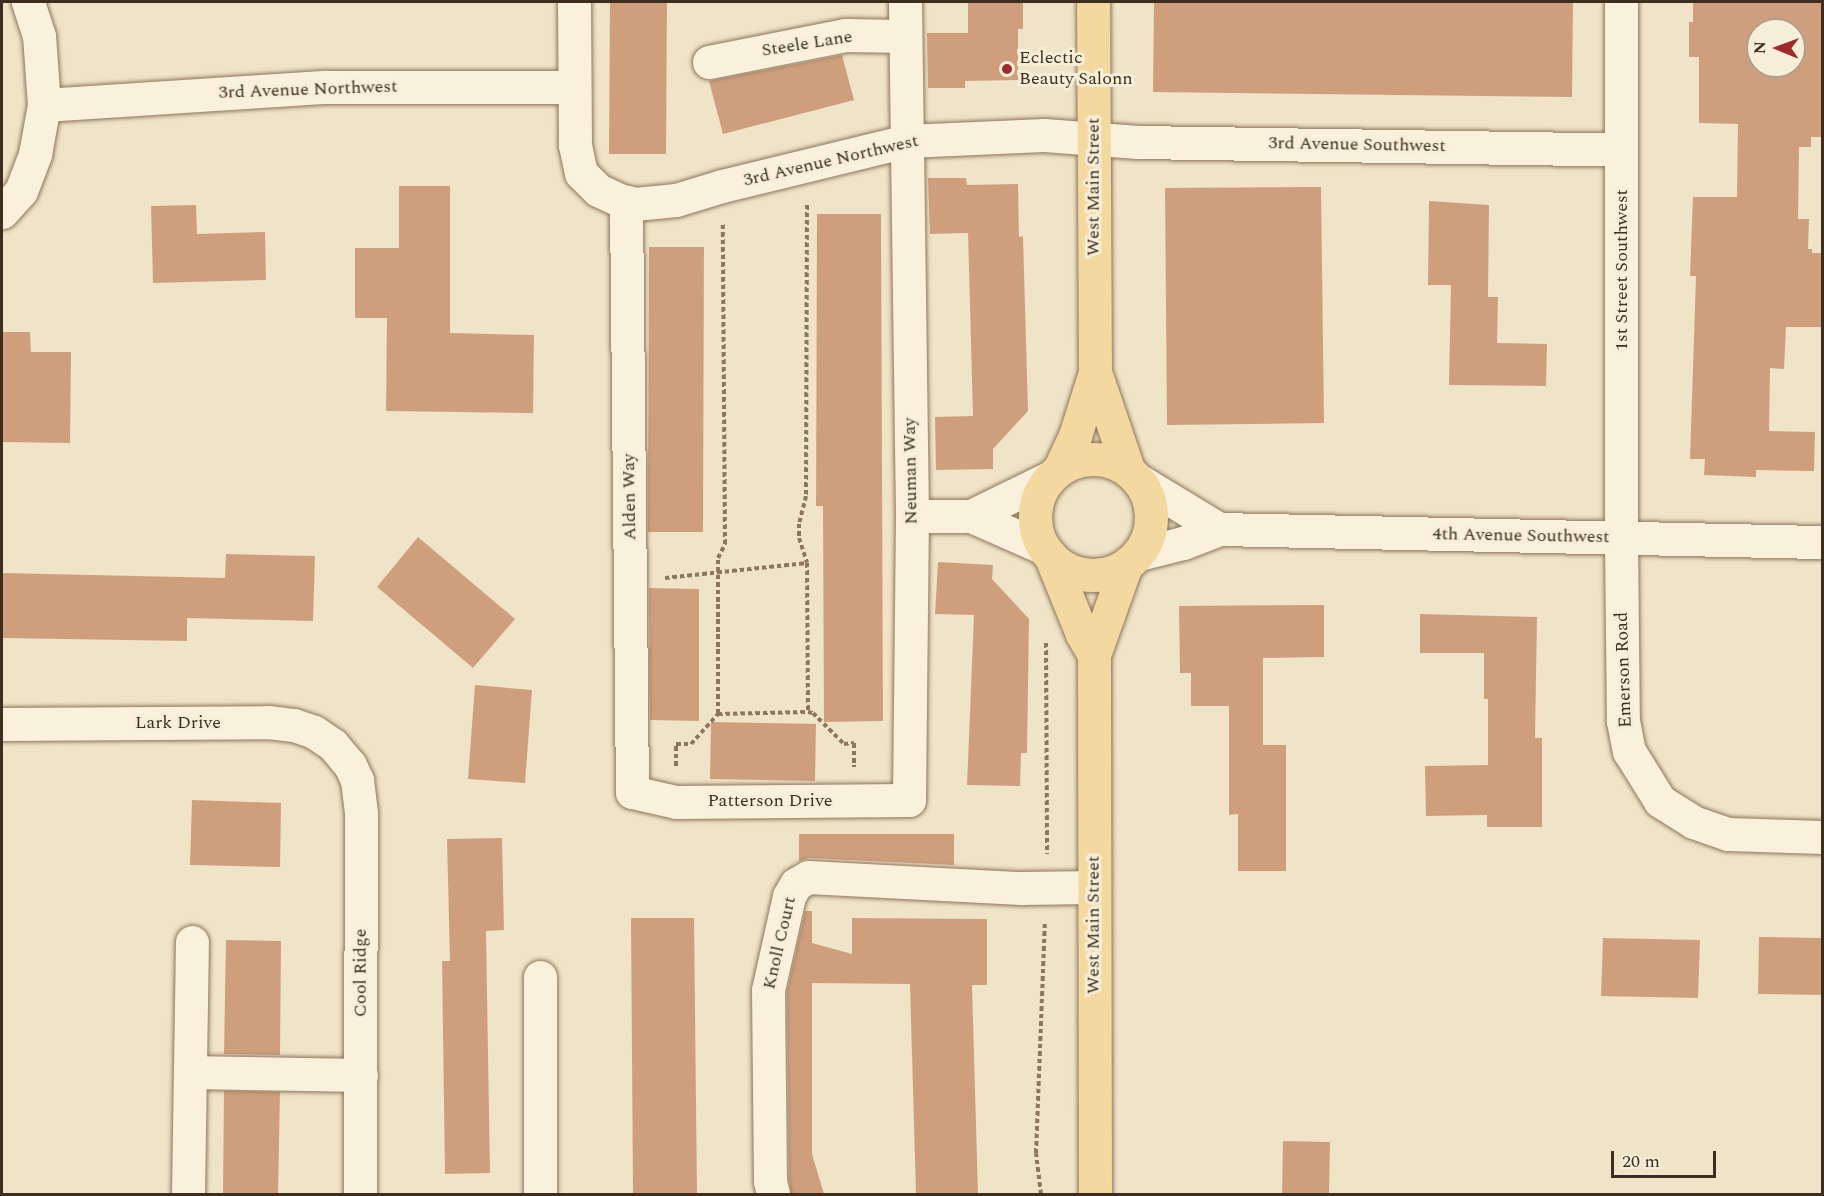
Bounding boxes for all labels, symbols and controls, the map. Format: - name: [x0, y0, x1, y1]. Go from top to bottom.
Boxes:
- north arrow: [1746, 18, 1806, 78]
- street label: Steele Lane: [760, 26, 854, 62]
- text: N: [1748, 41, 1772, 54]
- place label: Eclectic Beauty Salonn: [1019, 48, 1133, 90]
- marker: Eclectic Beauty Salonn: [1000, 62, 1014, 76]
- street label: 3rd Avenue Northwest: [218, 76, 398, 104]
- street label: West Main Street: [1083, 118, 1105, 256]
- street label: 3rd Avenue Northwest: [741, 130, 921, 192]
- street label: 3rd Avenue Southwest: [1268, 133, 1446, 157]
- street label: 1st Street Southwest: [1611, 189, 1633, 351]
- street label: Neuman Way: [899, 417, 923, 525]
- street label: Alden Way: [618, 453, 642, 541]
- street label: 4th Avenue Southwest: [1432, 524, 1610, 548]
- street label: Emerson Road: [1611, 612, 1637, 728]
- street label: Lark Drive: [135, 712, 221, 734]
- street label: Patterson Drive: [707, 790, 833, 812]
- street label: West Main Street: [1083, 856, 1105, 994]
- street label: Knoll Court: [759, 894, 801, 992]
- street label: Cool Ridge: [350, 929, 372, 1017]
- scale bar: [1614, 1139, 1719, 1177]
- text: 20 m: [1622, 1148, 1660, 1175]

